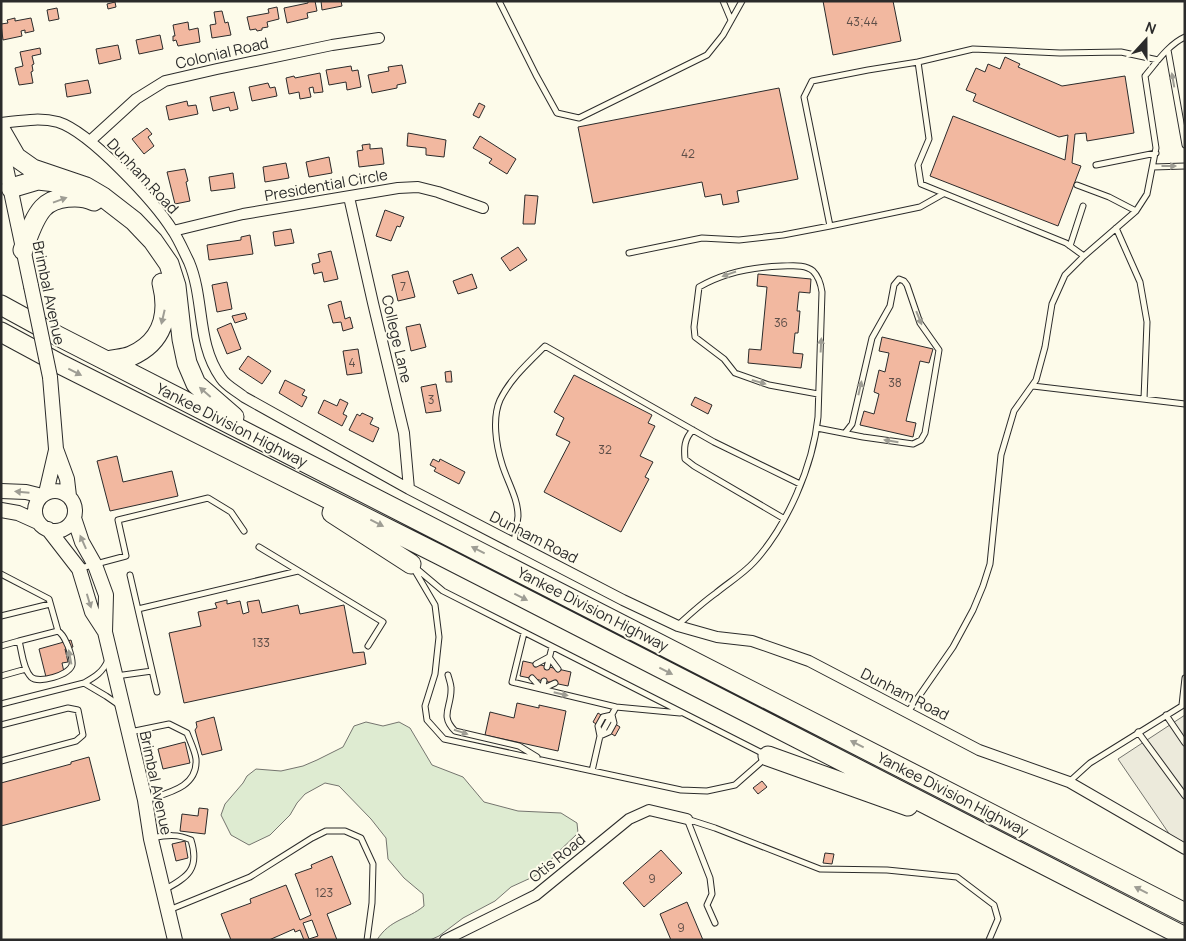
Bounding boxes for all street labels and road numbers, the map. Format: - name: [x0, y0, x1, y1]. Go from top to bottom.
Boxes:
- street label: Colonial Road: [173, 32, 271, 74]
- street label: Dunham Road: [102, 134, 184, 218]
- street label: Presidential Circle: [263, 164, 390, 206]
- street label: Brimbal Avenue: [28, 239, 70, 347]
- street label: College Lane: [377, 293, 417, 385]
- street label: Yankee Division Highway: [153, 378, 311, 472]
- street label: Dunham Road: [486, 506, 582, 568]
- street label: Yankee Division Highway: [514, 562, 672, 656]
- street label: Dunham Road: [857, 663, 953, 725]
- street label: Brimbal Avenue: [135, 729, 177, 837]
- street label: Yankee Division Highway: [874, 747, 1032, 841]
- street label: Otis Road: [524, 829, 590, 887]

